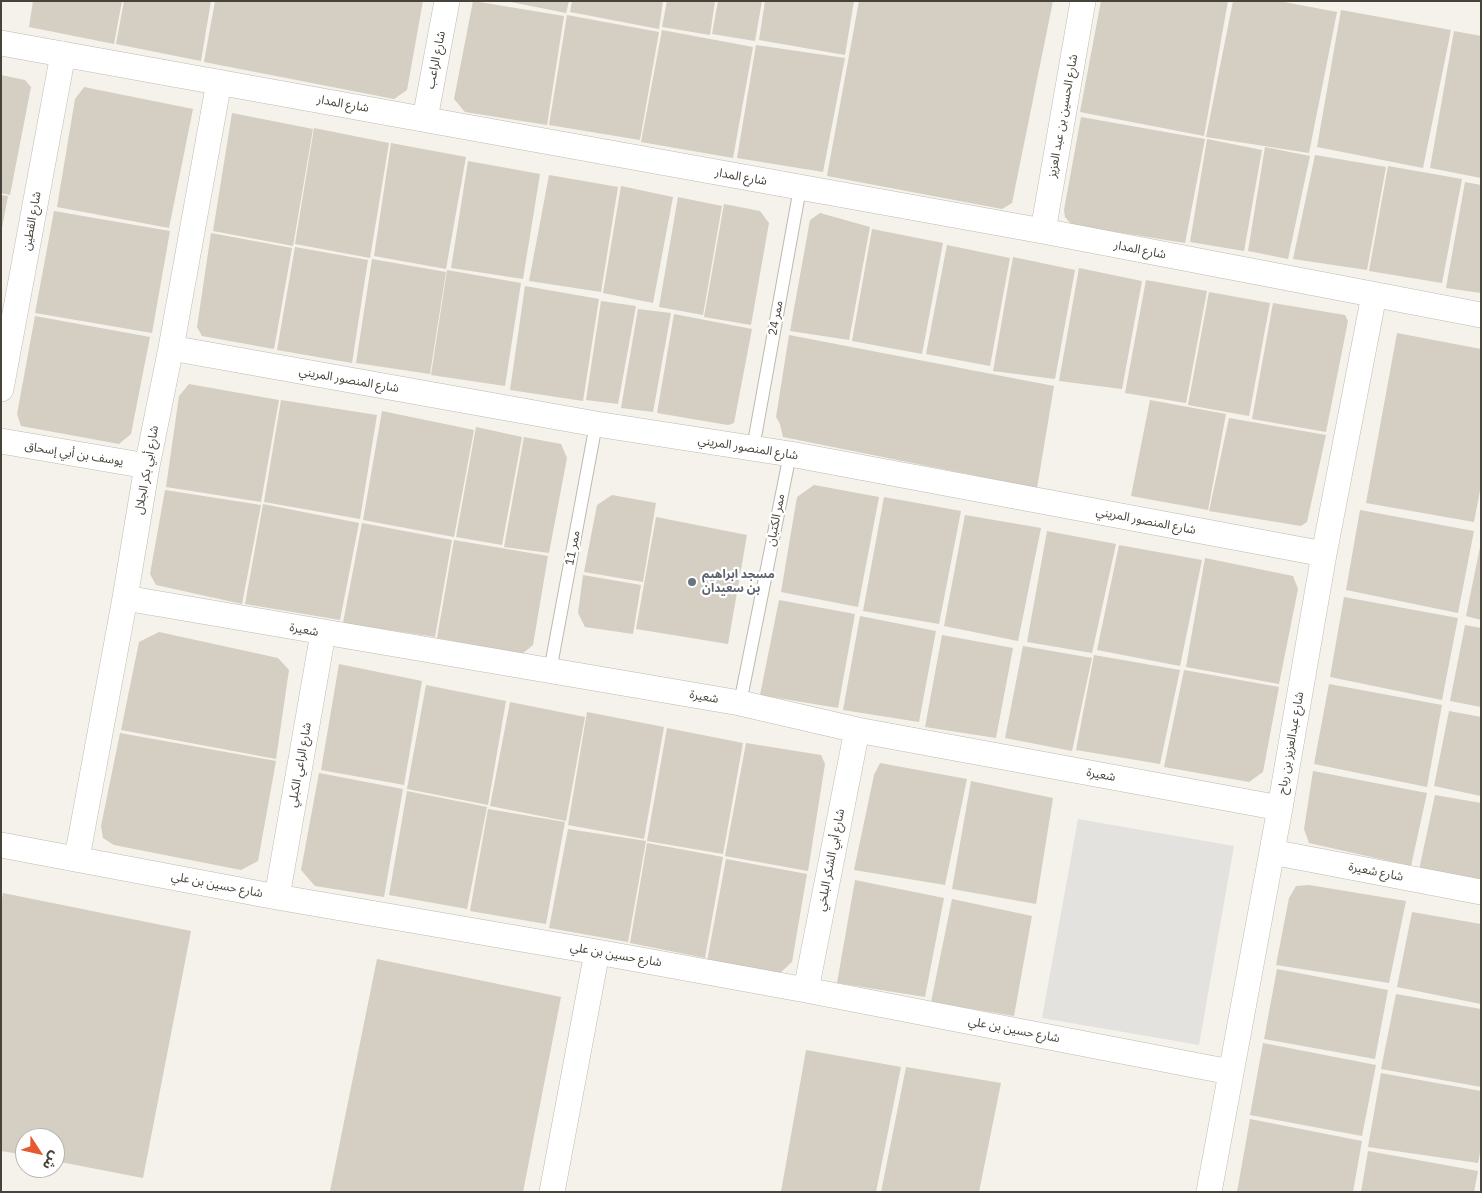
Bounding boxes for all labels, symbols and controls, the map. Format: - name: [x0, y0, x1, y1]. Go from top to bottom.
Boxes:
- street label: شارع الراعب: [423, 30, 449, 90]
- street label: شارع الحسين بن عبد العزيز: [1045, 53, 1081, 179]
- street label: شارع المدار: [316, 92, 370, 116]
- street label: شارع المدار: [714, 165, 768, 189]
- street label: شارع القطين: [20, 190, 44, 252]
- street label: شارع المدار: [1113, 238, 1167, 262]
- street label: ممر 24: [766, 299, 786, 337]
- street label: شارع المنصور المريني: [298, 364, 400, 396]
- street label: شارع أبي بكر الجلال: [132, 424, 162, 516]
- street label: شارع المنصور المريني: [697, 433, 799, 463]
- street label: يوسف بن أبي إسحاق: [24, 439, 124, 469]
- street label: ممر الكتبان: [764, 493, 788, 547]
- street label: شارع المنصور المريني: [1095, 504, 1197, 538]
- street label: ممر 11: [563, 529, 583, 567]
- place label: مسجد ابراهيم بن سعيدان: [702, 568, 775, 596]
- marker: مسجد ابراهيم بن سعيدان: [686, 576, 698, 588]
- street label: شعيرة: [288, 620, 320, 640]
- street label: شعيرة: [688, 687, 720, 707]
- street label: شارع عبدالعزيز بن رباح: [1275, 691, 1307, 795]
- street label: شارع الراعي الكبلي: [285, 721, 315, 809]
- street label: شعيرة: [1085, 765, 1117, 785]
- street label: شارع أبي الشكر البلخي: [814, 808, 848, 912]
- street label: شارع شعيرة: [1347, 860, 1405, 884]
- street label: شارع حسين بن علي: [170, 869, 264, 901]
- street label: شارع حسين بن علي: [569, 940, 663, 970]
- street label: شارع حسين بن علي: [967, 1014, 1061, 1046]
- north arrow: [15, 1128, 65, 1178]
- text: ش: [39, 1148, 64, 1174]

